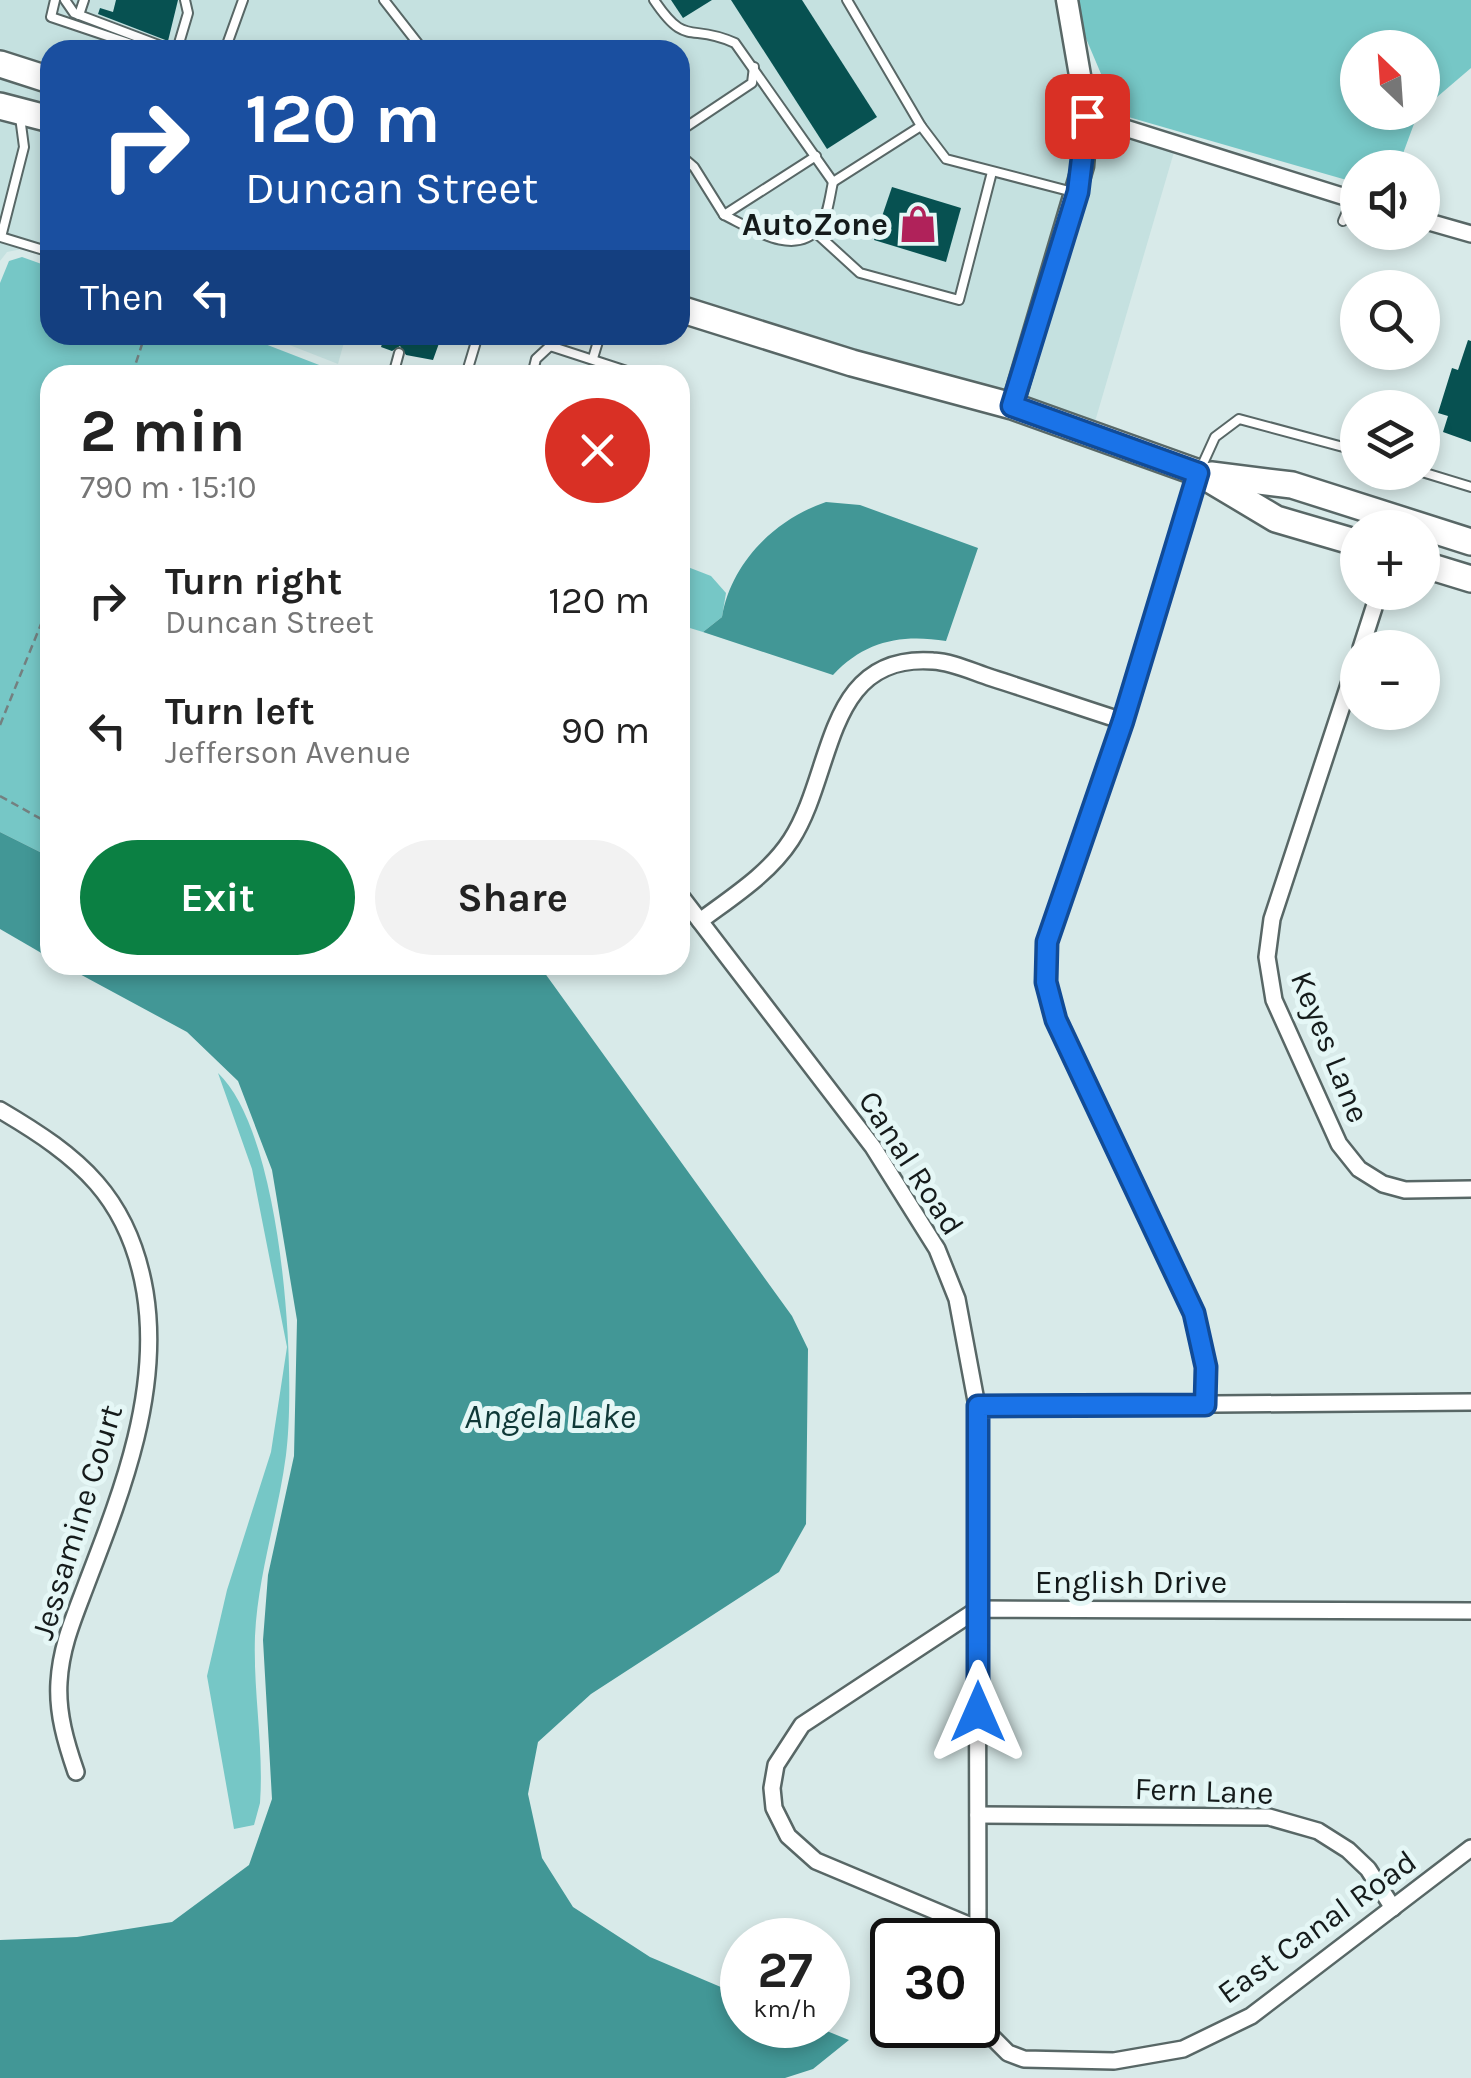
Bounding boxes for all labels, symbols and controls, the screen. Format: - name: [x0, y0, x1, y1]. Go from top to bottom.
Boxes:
- north arrow: [1340, 30, 1440, 130]
- map controls: [1340, 30, 1440, 730]
- pin: [1045, 74, 1130, 159]
- text: 120 m: [245, 78, 441, 160]
- icon: right: [80, 80, 210, 210]
- icon: arrive: [1060, 89, 1115, 144]
- button: sound: [1340, 150, 1440, 250]
- text: Duncan Street: [245, 162, 538, 214]
- shop icon: AutoZone: [897, 203, 939, 245]
- place label: AutoZone: [742, 206, 888, 243]
- icon: left: [184, 270, 239, 325]
- button: search: [1340, 270, 1440, 370]
- text: Then: [80, 275, 164, 320]
- button: layers: [1340, 390, 1440, 490]
- text: 2 min: [80, 396, 245, 466]
- button: close: [545, 398, 650, 503]
- text: 790 m · 15:10: [80, 469, 257, 506]
- button: +: [1340, 510, 1440, 610]
- text: Turn right: [165, 559, 342, 604]
- icon: right: [80, 573, 135, 628]
- text: 120 m: [548, 578, 650, 623]
- text: Duncan Street: [165, 604, 374, 641]
- button: −: [1340, 630, 1440, 730]
- text: Turn left: [165, 689, 315, 734]
- icon: left: [80, 703, 135, 758]
- text: 90 m: [561, 708, 650, 753]
- text: Jefferson Avenue: [165, 734, 411, 771]
- button: Exit: [80, 840, 355, 955]
- button: Share: [375, 840, 650, 955]
- street label: Keyes Lane: [1283, 966, 1377, 1128]
- street label: Canal Road: [851, 1084, 971, 1242]
- water label: Angela Lake: [464, 1396, 636, 1437]
- street label: Jessamine Court: [24, 1400, 130, 1644]
- street label: English Drive: [1035, 1564, 1227, 1601]
- position arrow: [926, 1660, 1030, 1764]
- street label: Fern Lane: [1134, 1770, 1274, 1812]
- street label: East Canal Road: [1210, 1843, 1424, 2011]
- speed limit sign: 30: [870, 1918, 1000, 2048]
- text: 27: [757, 1941, 813, 2000]
- text: km/h: [753, 1994, 817, 2023]

